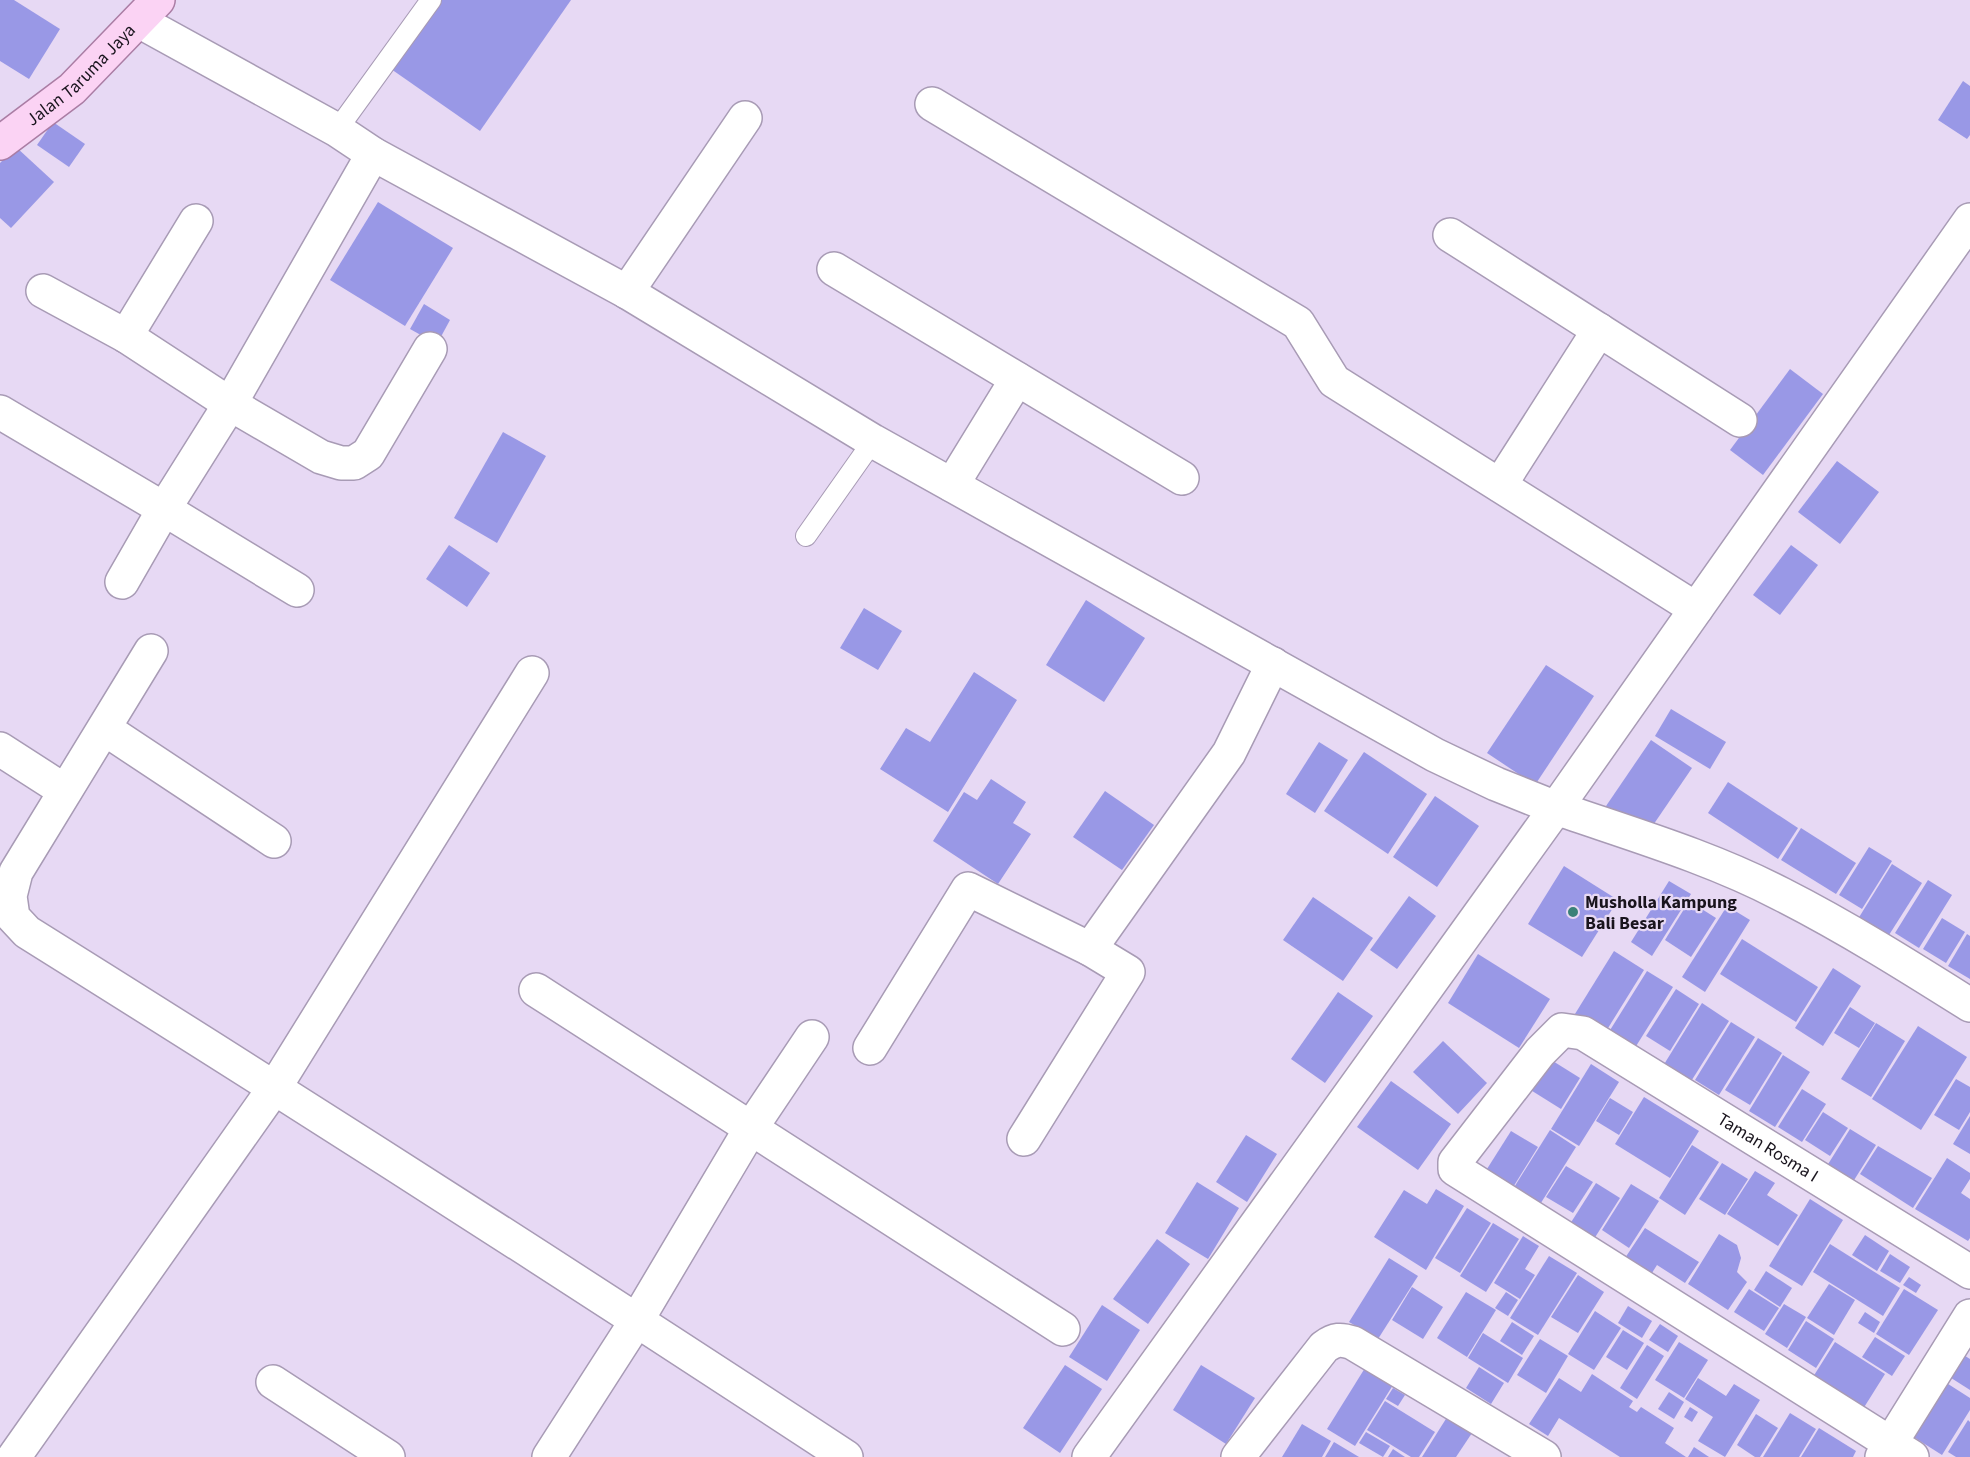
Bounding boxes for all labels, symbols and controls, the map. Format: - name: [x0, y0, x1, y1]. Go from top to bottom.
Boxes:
- street label: Jalan Taruma Jaya: [21, 19, 141, 132]
- place label: Musholla Kampung Bali Besar: [1585, 890, 1737, 936]
- marker: Musholla Kampung Bali Besar: [1566, 905, 1580, 919]
- street label: Taman Rosma I: [1712, 1107, 1823, 1188]

